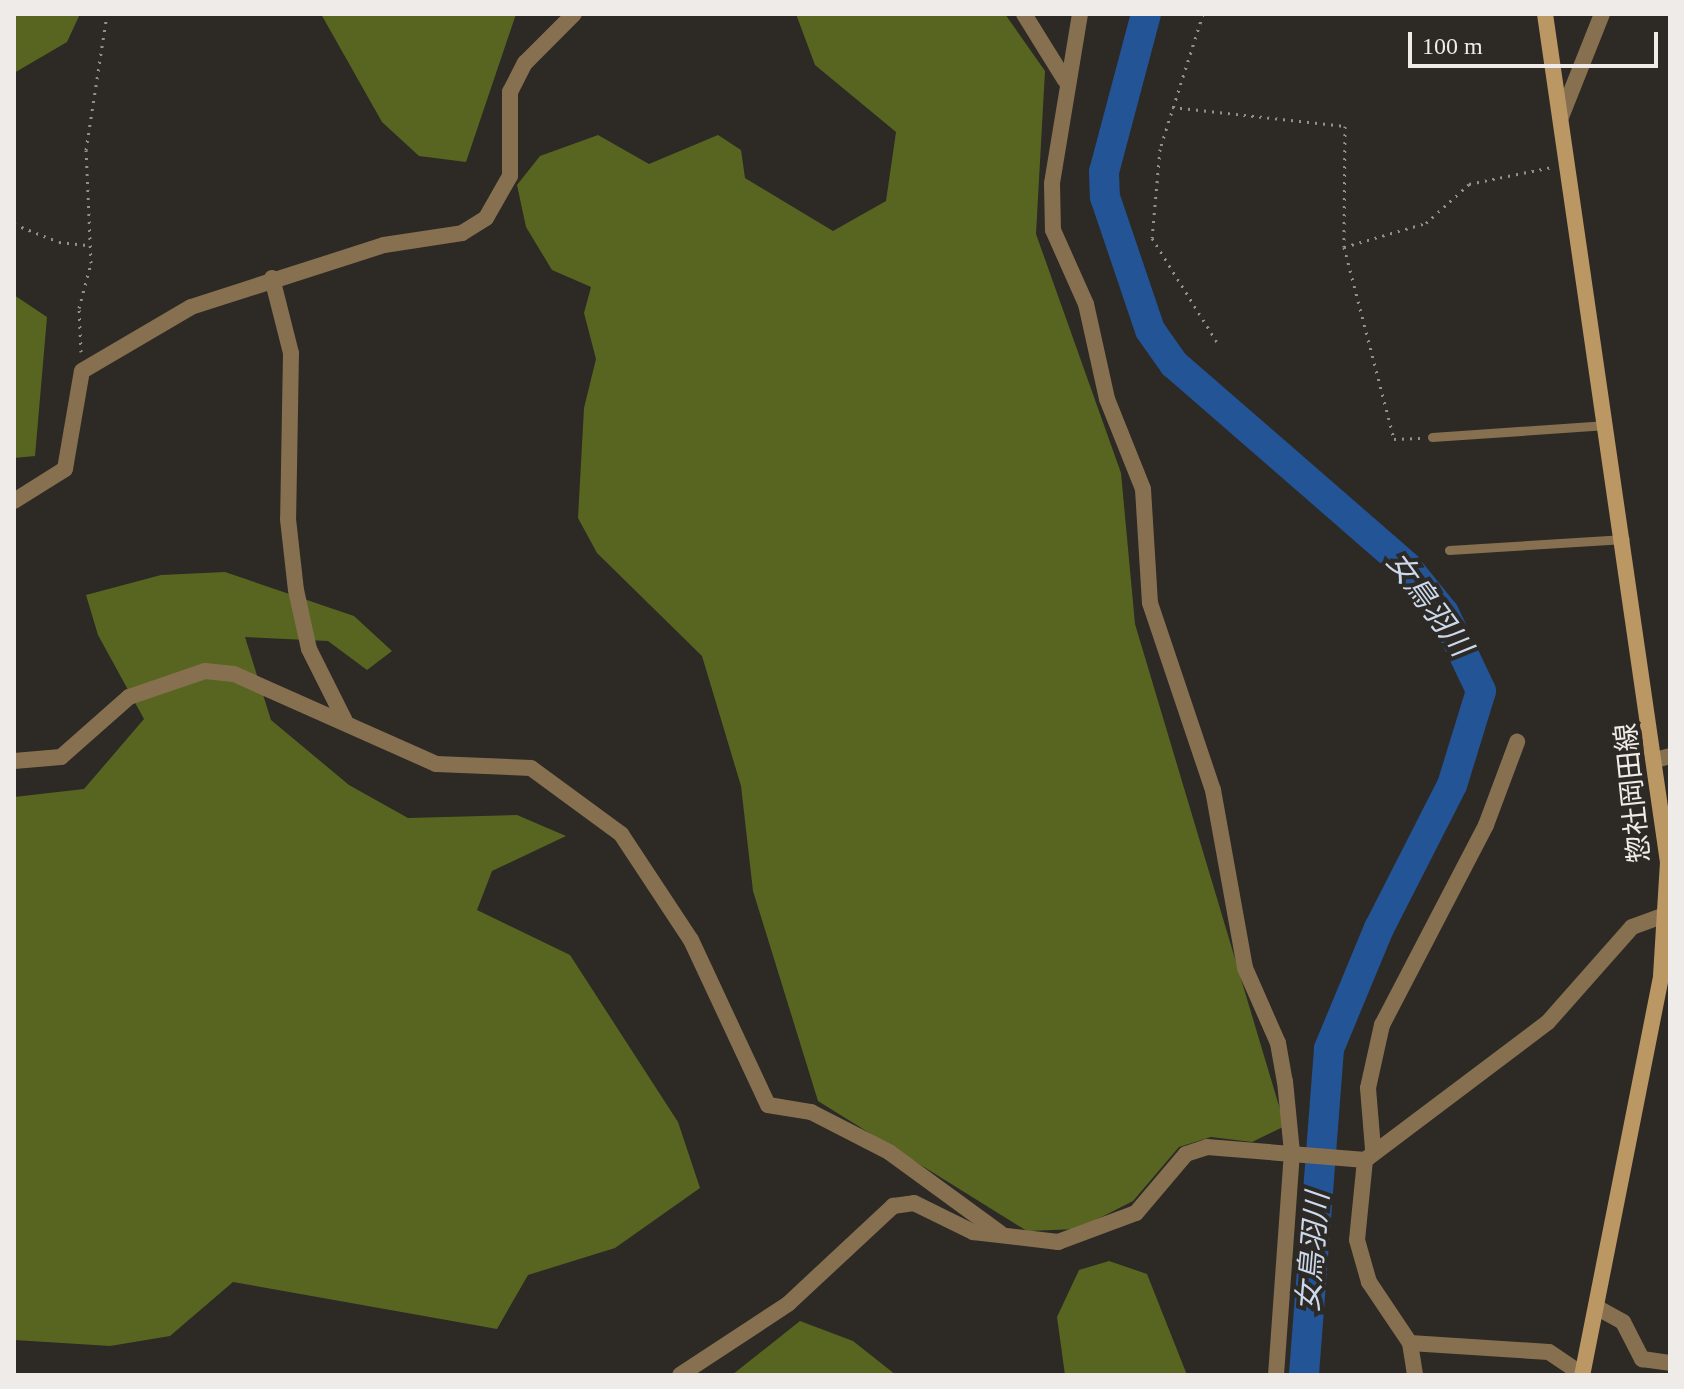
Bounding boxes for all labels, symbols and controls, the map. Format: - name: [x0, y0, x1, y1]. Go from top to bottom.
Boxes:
- scale bar: [1412, 16, 1662, 66]
- text: 100 m: [1422, 33, 1483, 59]
- water label: 女鳥羽川: [1379, 545, 1479, 663]
- street label: 惣社岡田線: [1609, 722, 1657, 864]
- water label: 女鳥羽川: [1290, 1191, 1336, 1313]

